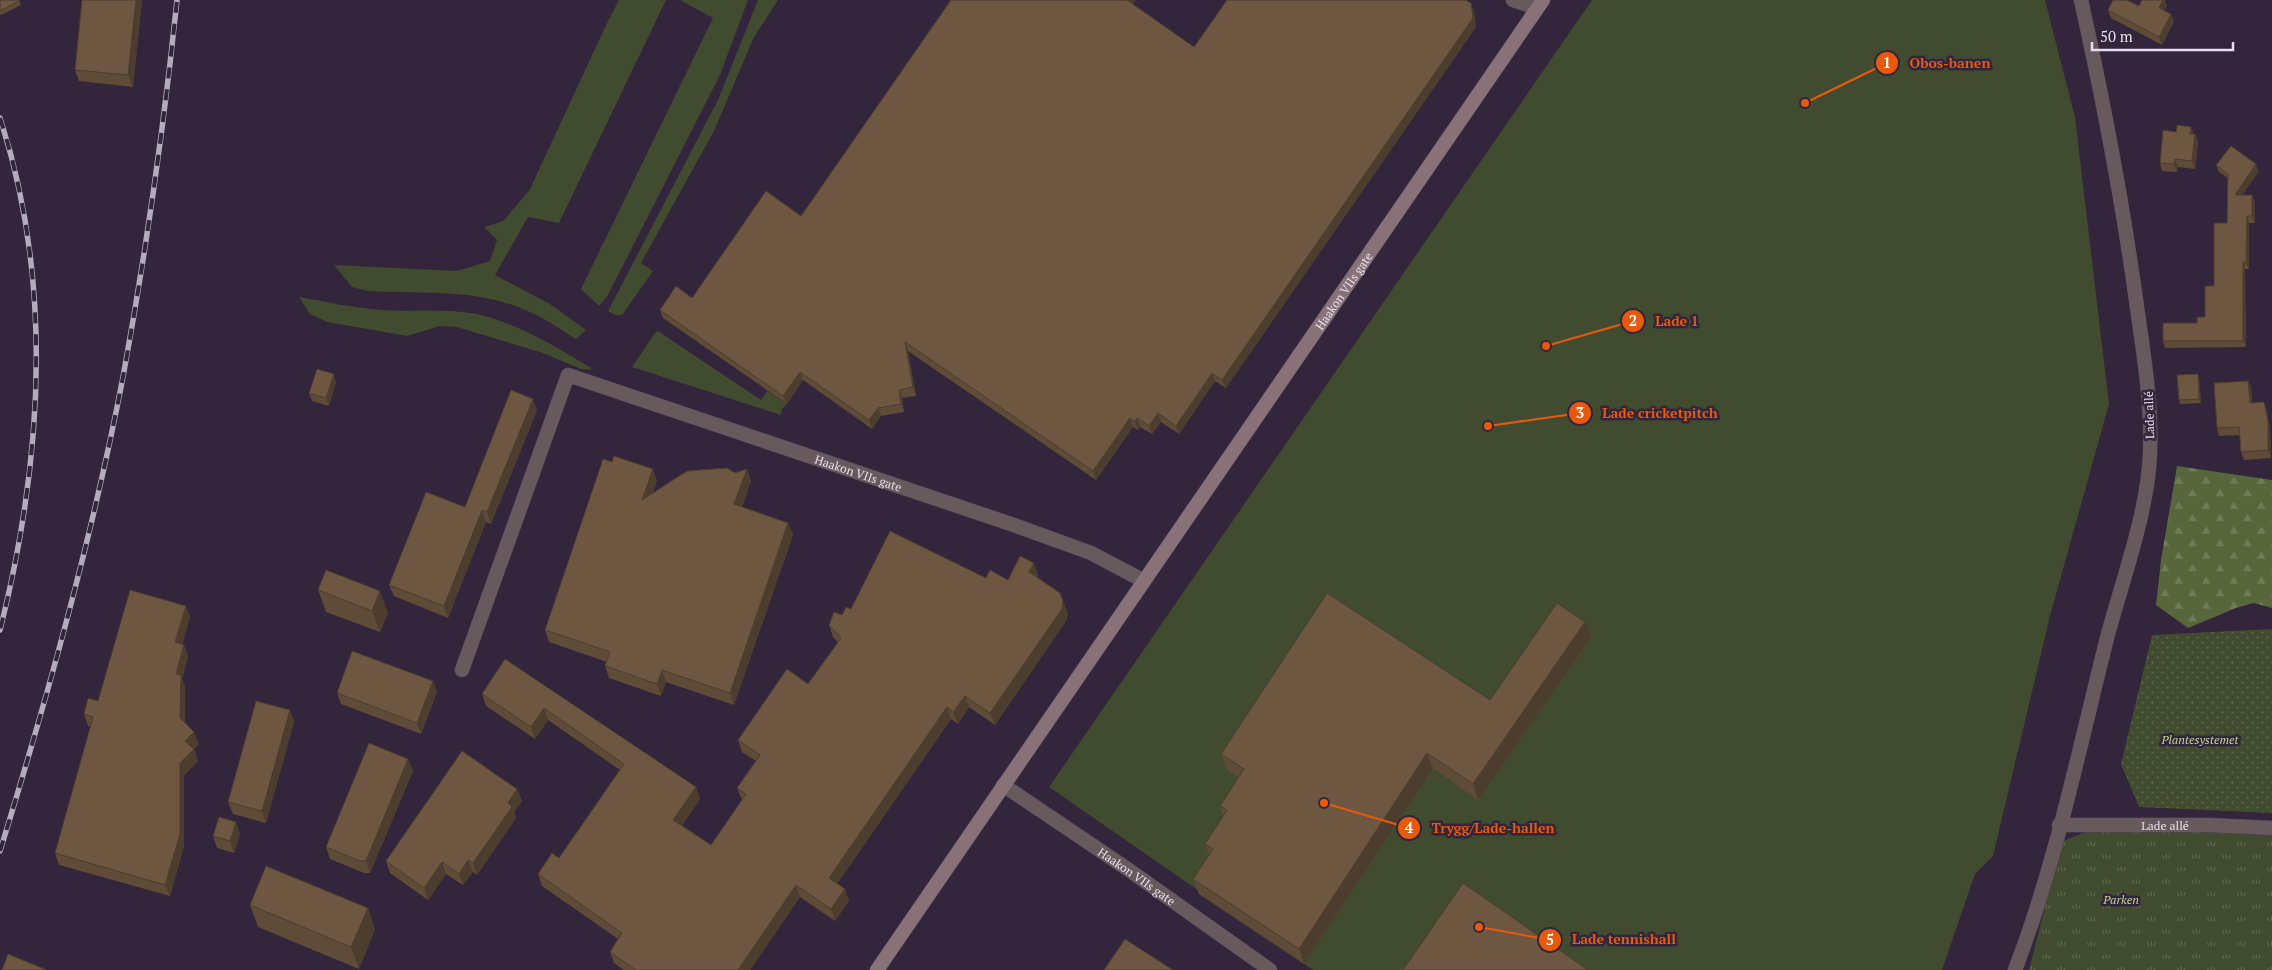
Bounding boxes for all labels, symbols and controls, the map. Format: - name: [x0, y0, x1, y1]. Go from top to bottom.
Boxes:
- scale bar: [2092, 20, 2233, 52]
- text: 50 m: [2100, 26, 2133, 46]
- callout: Obos-banen: [1875, 49, 2001, 78]
- text: 1: [1883, 52, 1891, 72]
- text: Obos-banen: [1910, 53, 1990, 72]
- street label: Haakon VIIs gate: [1311, 249, 1375, 332]
- callout: Lade 1: [1620, 306, 1709, 335]
- text: 2: [1629, 310, 1637, 330]
- text: Lade 1: [1655, 311, 1699, 330]
- street label: Lade allé: [2141, 391, 2157, 439]
- callout: Lade cricketpitch: [1568, 398, 1728, 427]
- text: 3: [1576, 402, 1584, 422]
- text: Lade cricketpitch: [1602, 403, 1718, 422]
- street label: Haakon VIIs gate: [813, 451, 904, 494]
- park label: Plantesystemet: [2161, 732, 2239, 747]
- callout: Trygg/Lade-hallen: [1396, 814, 1564, 843]
- text: 4: [1405, 817, 1414, 837]
- text: Trygg/Lade-hallen: [1431, 818, 1555, 837]
- street label: Lade allé: [2141, 818, 2189, 833]
- street label: Haakon VIIs gate: [1095, 844, 1179, 908]
- park label: Parken: [2102, 892, 2139, 907]
- callout: Lade tennishall: [1537, 925, 1686, 954]
- text: 5: [1546, 929, 1554, 949]
- text: Lade tennishall: [1572, 929, 1676, 948]

